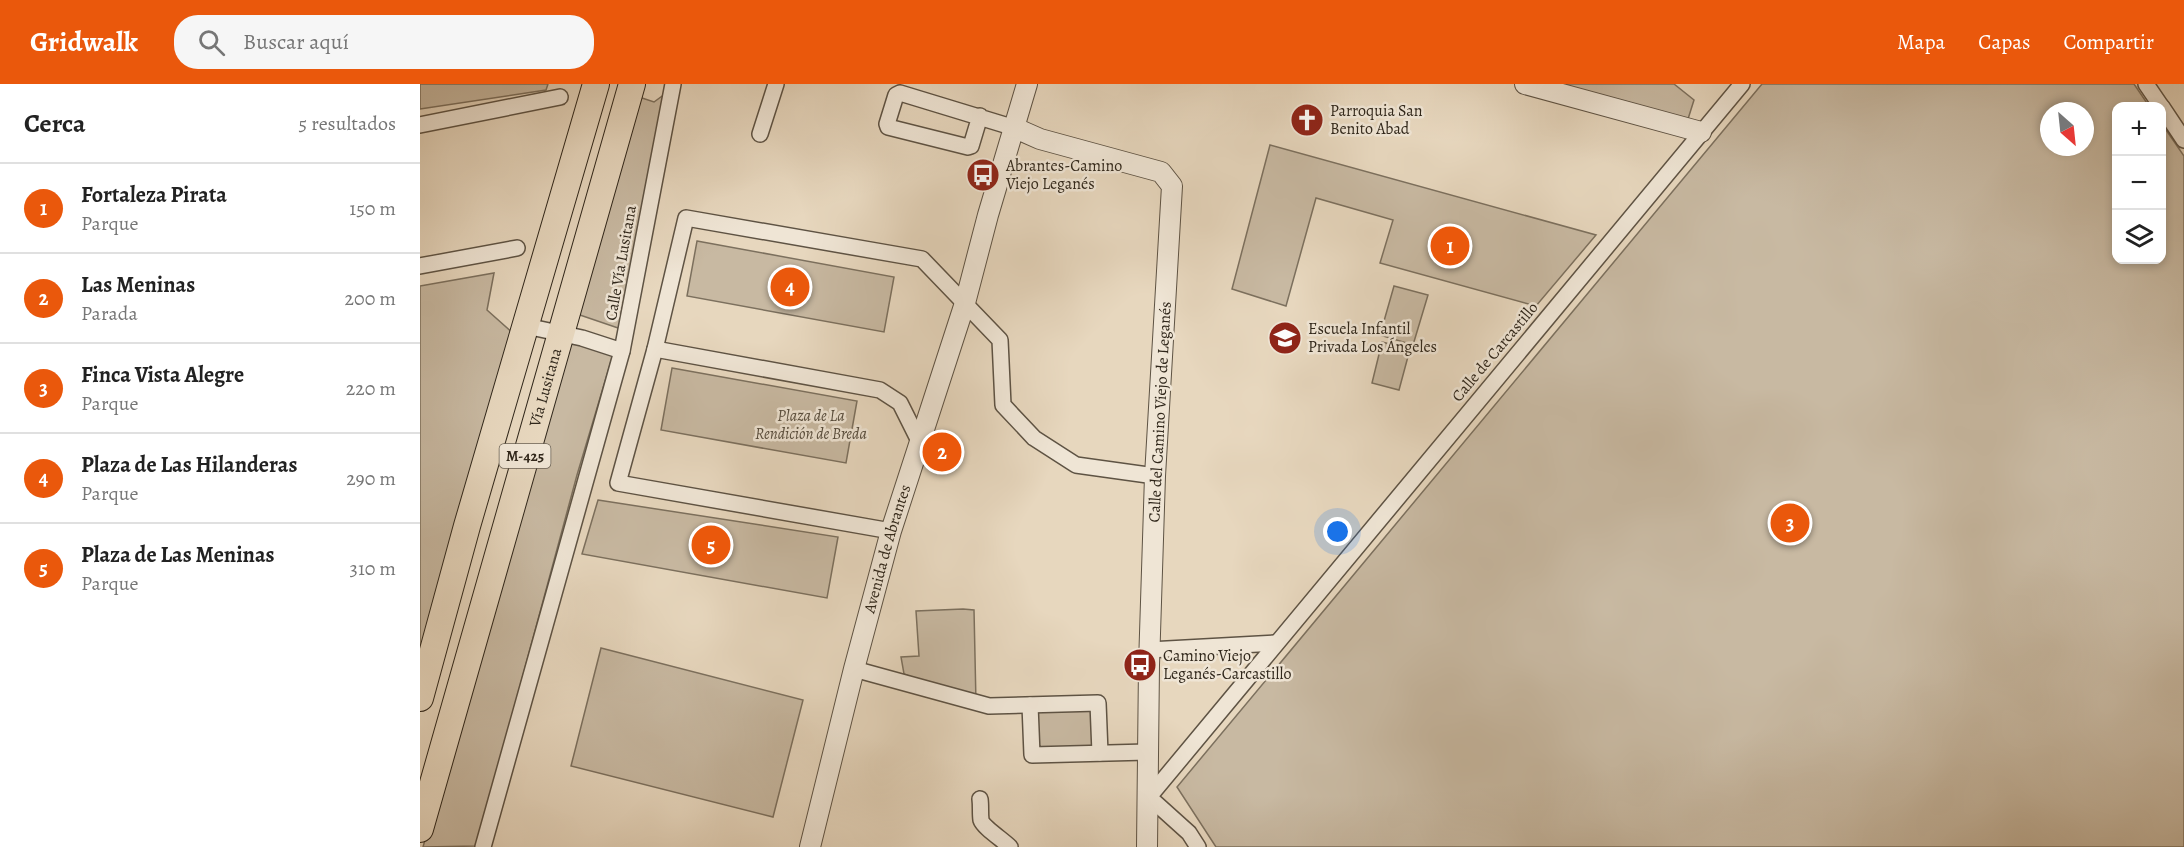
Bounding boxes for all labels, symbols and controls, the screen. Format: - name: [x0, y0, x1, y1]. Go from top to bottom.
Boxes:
- search box: [174, 15, 594, 69]
- text: Gridwalk: [30, 23, 138, 61]
- icon: search: [195, 26, 228, 59]
- text: Buscar aquí: [243, 27, 349, 57]
- text: Mapa: [1897, 28, 1945, 56]
- text: Capas: [1978, 28, 2031, 56]
- text: Compartir: [2064, 28, 2154, 56]
- place label: Parroquia San Benito Abad: [1330, 100, 1423, 140]
- church icon: Parroquia San Benito Abad: [1289, 102, 1325, 138]
- north arrow: [2040, 102, 2094, 156]
- map controls: [2112, 102, 2166, 264]
- button: +: [2112, 102, 2166, 156]
- text: Cerca: [24, 106, 86, 141]
- text: 5 resultados: [299, 110, 396, 137]
- place label: Abrantes-Camino Viejo Leganés: [1005, 155, 1122, 195]
- button: −: [2112, 156, 2166, 210]
- bus stop icon: Abrantes-Camino Viejo Leganés: [965, 157, 1001, 193]
- text: Fortaleza Pirata: [81, 180, 227, 210]
- text: 1: [40, 195, 47, 222]
- text: 150 m: [349, 195, 396, 222]
- street label: Calle Vía Lusitana: [600, 203, 642, 322]
- text: Parque: [81, 210, 139, 237]
- button: layers: [2112, 210, 2166, 264]
- pin: 1: [1430, 224, 1470, 268]
- pin: 4: [770, 264, 809, 310]
- text: Las Meninas: [81, 270, 195, 300]
- text: 2: [39, 285, 48, 312]
- text: 200 m: [345, 285, 396, 312]
- street label: Calle de Carcastillo: [1447, 297, 1543, 407]
- text: Parada: [81, 300, 138, 327]
- street label: Calle del Camino Viejo de Leganés: [1143, 301, 1177, 523]
- place label: Escuela Infantil Privada Los Ángeles: [1308, 318, 1437, 358]
- school or university icon: Escuela Infantil Privada Los Ángeles: [1267, 320, 1303, 356]
- street label: Vía Lusitana: [524, 345, 567, 430]
- text: Finca Vista Alegre: [81, 360, 244, 390]
- text: 3: [39, 375, 48, 402]
- text: 220 m: [346, 375, 396, 402]
- text: Parque: [81, 390, 139, 417]
- park label: Plaza de La Rendición de Breda: [755, 405, 868, 445]
- pin: 2: [922, 430, 962, 475]
- road number: M-425: [500, 444, 550, 468]
- text: Plaza de Las Hilanderas: [81, 450, 297, 480]
- text: 4: [39, 465, 48, 492]
- text: 290 m: [346, 465, 396, 492]
- text: Parque: [81, 480, 139, 507]
- street label: Avenida de Abrantes: [858, 482, 916, 617]
- pin: 3: [1770, 500, 1810, 546]
- your location: [1323, 517, 1352, 546]
- pin: 5: [692, 522, 730, 568]
- text: Plaza de Las Meninas: [81, 540, 275, 570]
- text: 5: [39, 555, 48, 582]
- text: 310 m: [350, 555, 396, 582]
- text: Parque: [81, 570, 139, 597]
- place label: Camino Viejo Leganés-Carcastillo: [1163, 645, 1291, 685]
- bus stop icon: Camino Viejo Leganés-Carcastillo: [1122, 647, 1158, 683]

